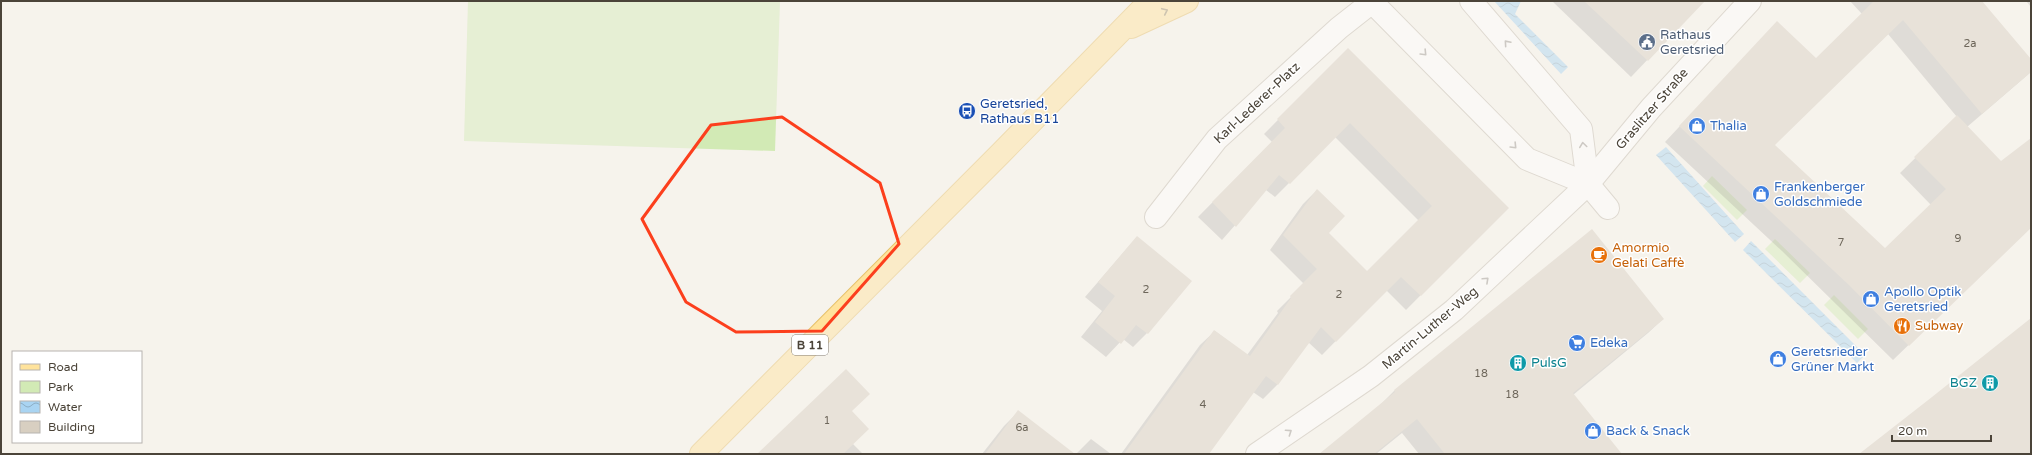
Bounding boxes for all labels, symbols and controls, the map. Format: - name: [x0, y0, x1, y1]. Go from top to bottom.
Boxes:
- one-way arrow: [1161, 8, 1168, 16]
- place label: Rathaus Geretsried: [1660, 27, 1724, 58]
- public building icon: Rathaus Geretsried: [1637, 32, 1657, 52]
- house number: 2a: [1963, 37, 1977, 50]
- one-way arrow: [1504, 40, 1511, 48]
- one-way arrow: [1419, 48, 1427, 56]
- street label: Karl-Lederer-Platz: [1211, 59, 1303, 147]
- street label: Graslitzer Straße: [1612, 65, 1692, 153]
- place label: Geretsried, Rathaus B11: [980, 96, 1059, 127]
- bus stop icon: Geretsried, Rathaus B11: [957, 101, 977, 121]
- shop icon: Thalia: [1687, 116, 1707, 136]
- place label: Thalia: [1710, 118, 1747, 134]
- one-way arrow: [1510, 141, 1517, 149]
- one-way arrow: [1579, 142, 1588, 148]
- place label: Frankenberger Goldschmiede: [1774, 179, 1865, 210]
- shop icon: Frankenberger Goldschmiede: [1751, 184, 1771, 204]
- house number: 9: [1955, 232, 1962, 245]
- house number: 7: [1838, 236, 1845, 249]
- place label: Amormio Gelati Caffè: [1612, 240, 1684, 271]
- cafe icon: Amormio Gelati Caffè: [1589, 245, 1609, 265]
- one-way arrow: [1482, 277, 1489, 284]
- house number: 2: [1143, 283, 1150, 296]
- street label: Martin-Luther-Weg: [1379, 283, 1481, 373]
- place label: Apollo Optik Geretsried: [1884, 284, 1961, 315]
- house number: 2: [1336, 288, 1343, 301]
- shop icon: Apollo Optik Geretsried: [1861, 289, 1881, 309]
- restaurant icon: Subway: [1892, 316, 1912, 336]
- place label: Subway: [1915, 318, 1963, 334]
- supermarket icon: Edeka: [1567, 333, 1587, 353]
- road number: B 11: [792, 335, 828, 355]
- place label: Edeka: [1590, 335, 1628, 351]
- place label: Geretsrieder Grüner Markt: [1791, 344, 1874, 375]
- shop icon: Geretsrieder Grüner Markt: [1768, 349, 1788, 369]
- legend: [12, 351, 142, 443]
- building icon: PulsG: [1508, 353, 1528, 373]
- place label: PulsG: [1531, 355, 1567, 371]
- text: Road: [48, 360, 78, 374]
- house number: 18: [1474, 367, 1488, 380]
- building icon: BGZ: [1980, 373, 2000, 393]
- place label: BGZ: [1950, 375, 1977, 391]
- text: Park: [48, 380, 74, 394]
- house number: 18: [1505, 388, 1519, 401]
- house number: 4: [1200, 398, 1207, 411]
- text: Water: [48, 400, 83, 414]
- house number: 1: [824, 414, 830, 427]
- scale bar: [1892, 417, 1991, 443]
- text: Building: [48, 420, 95, 434]
- house number: 6a: [1015, 421, 1029, 434]
- shop icon: Back & Snack: [1583, 421, 1603, 441]
- place label: Back & Snack: [1606, 423, 1690, 439]
- text: 20 m: [1898, 424, 1927, 438]
- one-way arrow: [1285, 429, 1292, 437]

